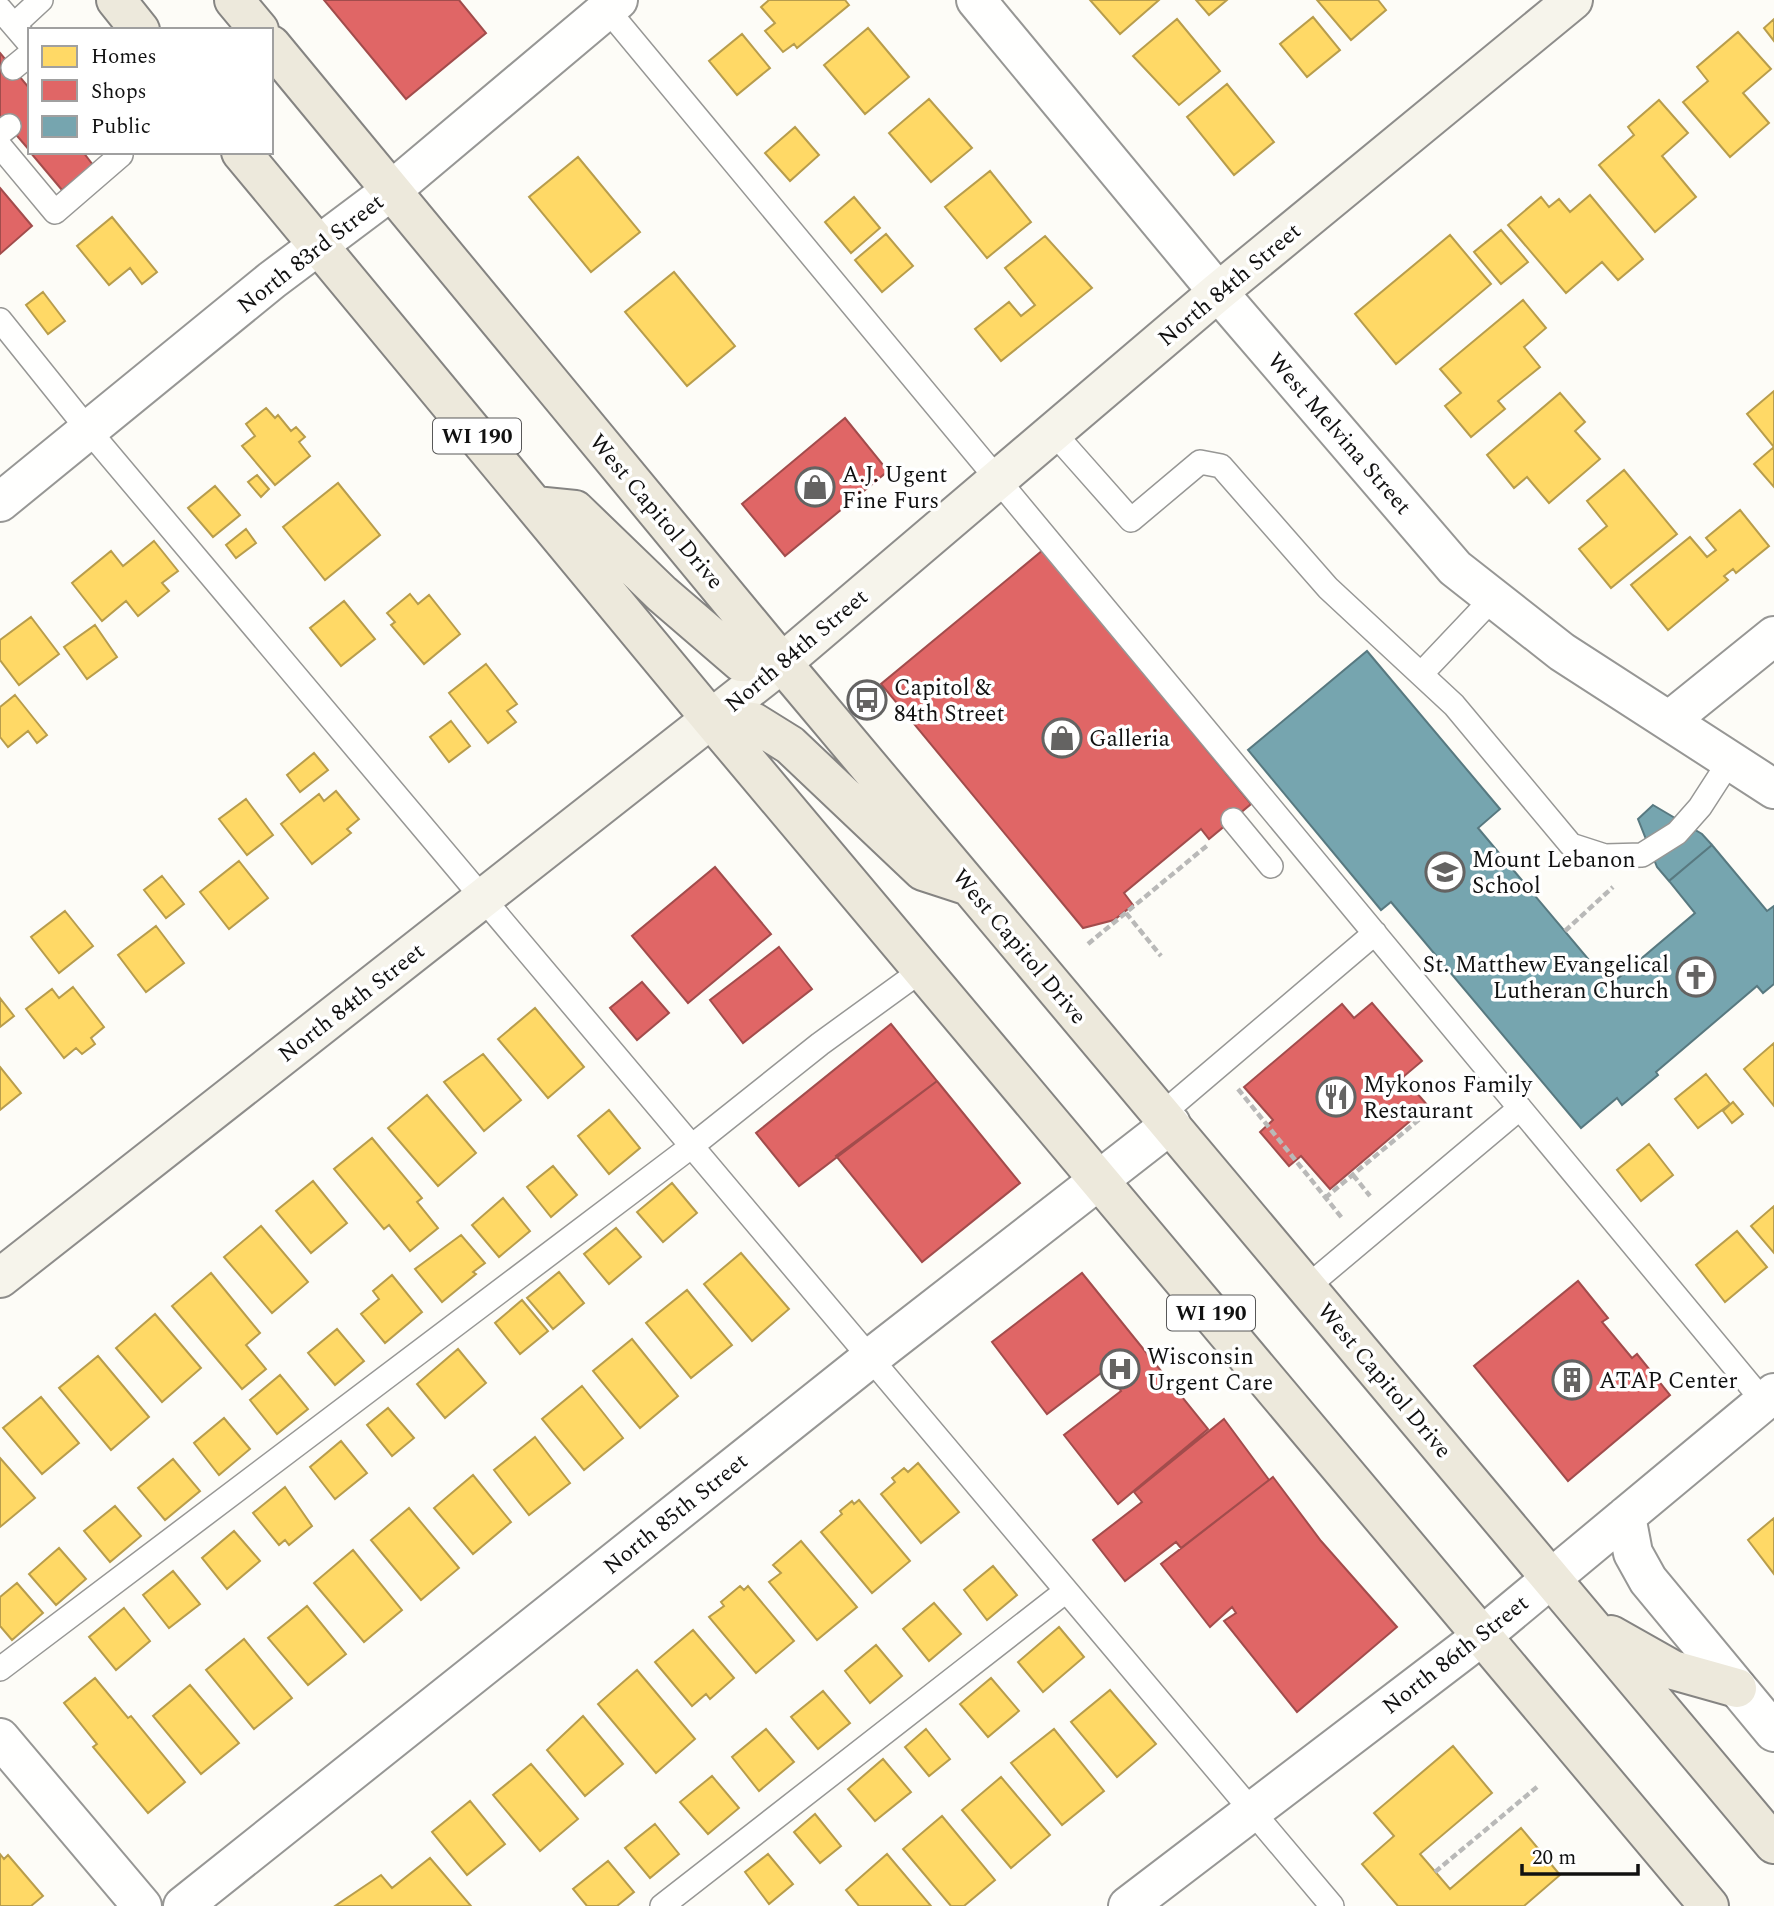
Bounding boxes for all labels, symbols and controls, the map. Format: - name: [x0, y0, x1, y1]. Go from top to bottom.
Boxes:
- legend: [28, 28, 273, 154]
- text: Homes: [91, 41, 157, 73]
- text: Shops: [91, 76, 147, 108]
- text: Public: [91, 111, 151, 143]
- street label: North 83rd Street: [230, 186, 392, 323]
- street label: North 84th Street: [1151, 215, 1309, 356]
- street label: West Melvina Street: [1258, 345, 1420, 523]
- road number: WI 190: [433, 418, 521, 453]
- street label: West Capitol Drive: [580, 426, 732, 598]
- place label: A.J. Ugent Fine Furs: [842, 458, 947, 519]
- shop icon: A.J. Ugent Fine Furs: [794, 466, 836, 508]
- street label: North 84th Street: [718, 581, 876, 722]
- place label: Capitol & 84th Street: [894, 671, 1005, 732]
- bus stop icon: Capitol & 84th Street: [846, 679, 888, 721]
- shop icon: Galleria: [1041, 717, 1083, 759]
- place label: Galleria: [1089, 722, 1170, 757]
- place label: Mount Lebanon School: [1472, 843, 1636, 904]
- school or university icon: Mount Lebanon School: [1424, 851, 1466, 893]
- street label: West Capitol Drive: [943, 861, 1095, 1033]
- street label: North 84th Street: [271, 935, 433, 1072]
- place label: St. Matthew Evangelical Lutheran Church: [1423, 948, 1669, 1009]
- church icon: St. Matthew Evangelical Lutheran Church: [1675, 956, 1717, 998]
- place label: Mykonos Family Restaurant: [1363, 1068, 1533, 1129]
- restaurant icon: Mykonos Family Restaurant: [1315, 1076, 1357, 1118]
- street label: West Capitol Drive: [1308, 1295, 1460, 1467]
- road number: WI 190: [1167, 1296, 1255, 1330]
- place label: Wisconsin Urgent Care: [1147, 1340, 1273, 1401]
- hospital icon: Wisconsin Urgent Care: [1099, 1348, 1141, 1390]
- building icon: ATAP Center: [1551, 1359, 1593, 1401]
- place label: ATAP Center: [1599, 1364, 1738, 1399]
- street label: North 85th Street: [596, 1445, 756, 1584]
- street label: North 86th Street: [1375, 1587, 1537, 1724]
- scale bar: [1522, 1832, 1638, 1876]
- text: 20 m: [1532, 1842, 1576, 1874]

